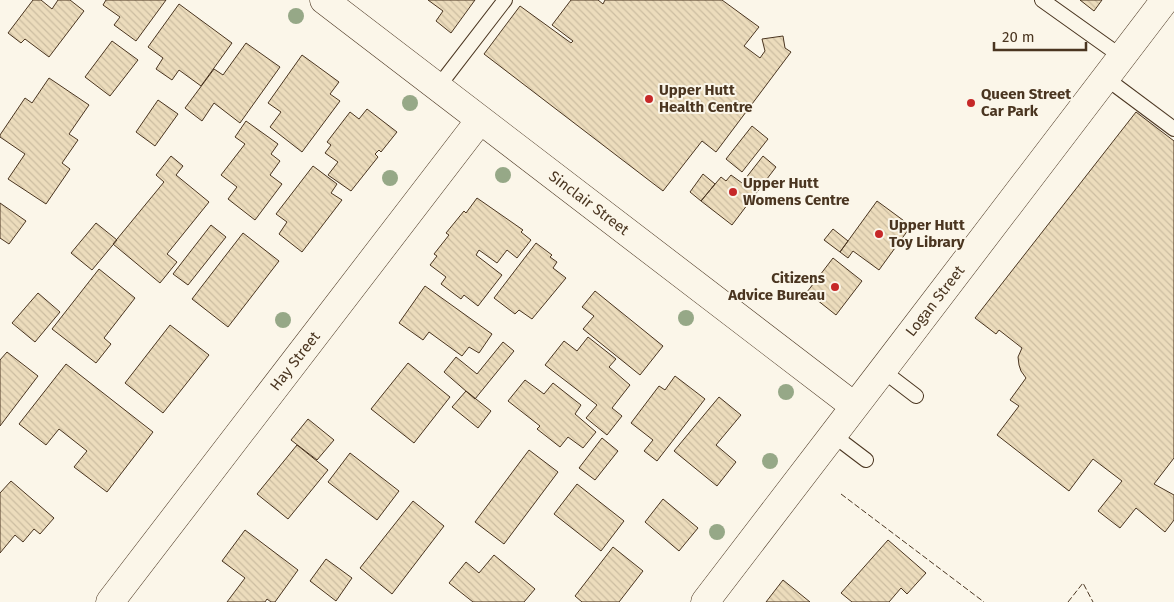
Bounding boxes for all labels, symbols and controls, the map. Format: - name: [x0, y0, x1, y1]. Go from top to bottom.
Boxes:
- scale bar: [994, 20, 1086, 52]
- text: 20 m: [1002, 28, 1035, 46]
- place label: Upper Hutt Health Centre: [659, 81, 753, 116]
- place label: Queen Street Car Park: [981, 85, 1071, 120]
- marker: Upper Hutt Health Centre: [643, 93, 655, 105]
- marker: Queen Street Car Park: [965, 97, 977, 109]
- street label: Sinclair Street: [545, 167, 633, 239]
- place label: Upper Hutt Womens Centre: [743, 174, 850, 209]
- marker: Upper Hutt Womens Centre: [727, 186, 739, 198]
- place label: Upper Hutt Toy Library: [889, 216, 965, 251]
- marker: Upper Hutt Toy Library: [873, 228, 885, 240]
- street label: Logan Street: [902, 262, 969, 340]
- place label: Citizens Advice Bureau: [727, 269, 825, 304]
- marker: Citizens Advice Bureau: [829, 281, 841, 293]
- street label: Hay Street: [266, 327, 324, 394]

